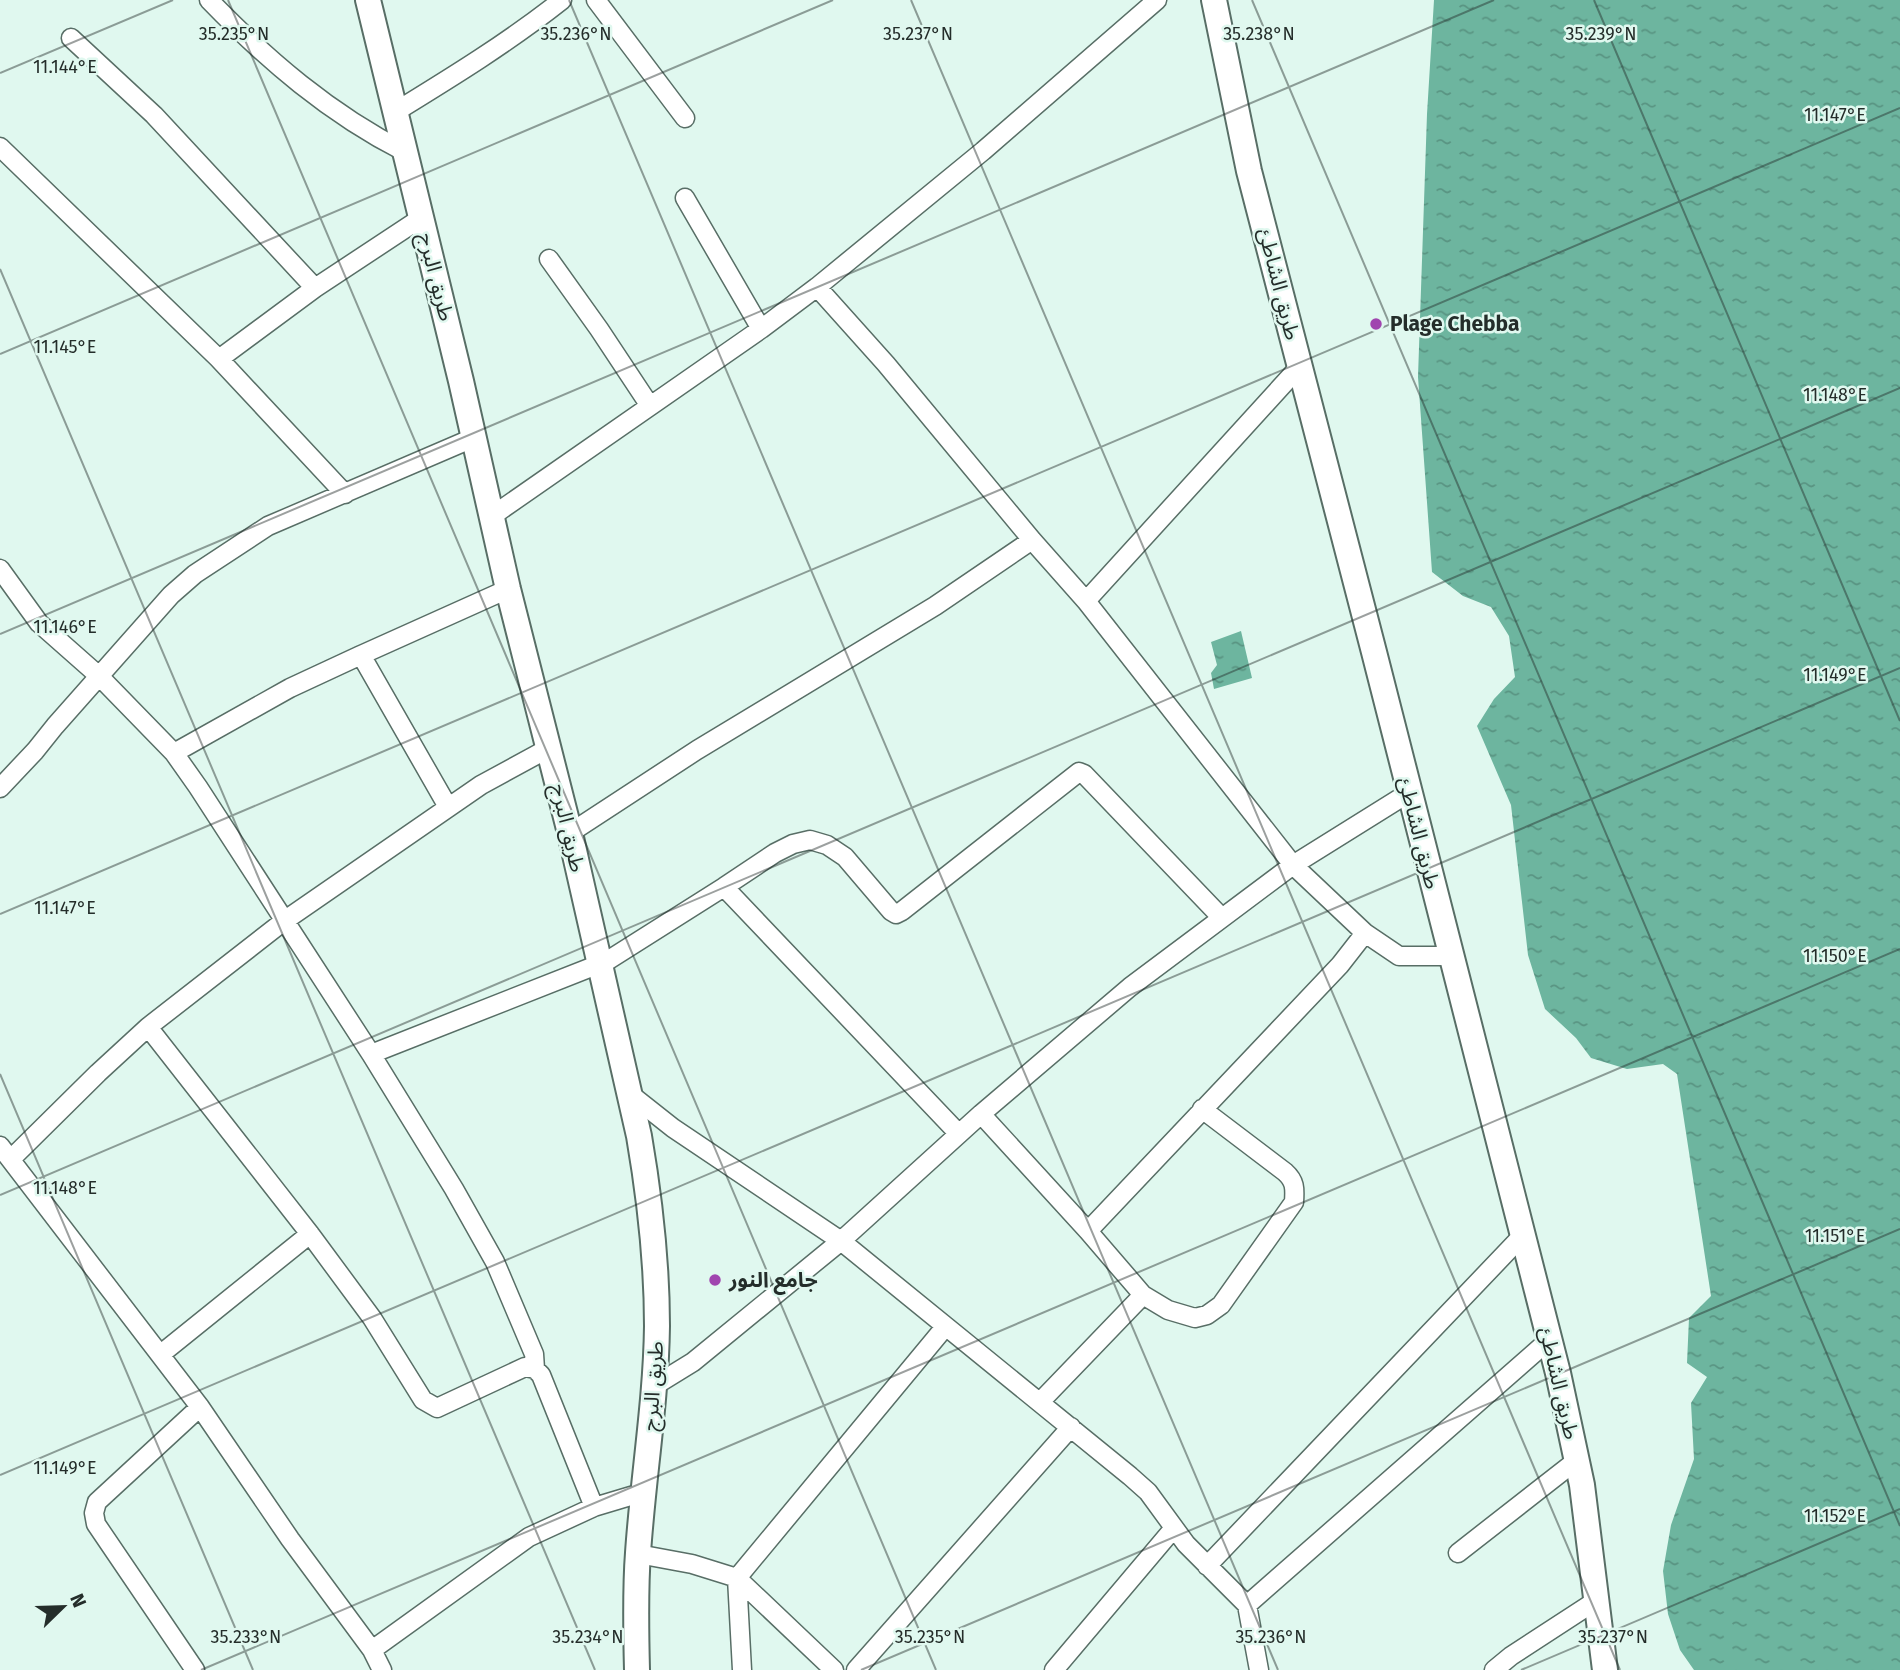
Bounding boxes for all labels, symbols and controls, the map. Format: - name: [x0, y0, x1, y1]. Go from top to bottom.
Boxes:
- text: 35.235°N: [199, 23, 269, 45]
- text: 35.236°N: [540, 23, 612, 45]
- text: 35.237°N: [883, 23, 953, 45]
- text: 35.238°N: [1223, 23, 1295, 45]
- text: 35.239°N: [1565, 23, 1637, 45]
- text: 11.144°E: [33, 56, 97, 78]
- text: 11.147°E: [1804, 104, 1866, 126]
- street label: طريق الشاطئ: [1252, 225, 1306, 343]
- street label: طريق البرج: [411, 230, 460, 324]
- place label: Plage Chebba: [1390, 311, 1519, 337]
- marker: Plage Chebba: [1368, 316, 1384, 332]
- text: 11.145°E: [34, 336, 96, 358]
- text: 11.148°E: [1803, 384, 1867, 406]
- text: 11.146°E: [33, 616, 97, 638]
- text: 11.149°E: [1803, 664, 1867, 686]
- street label: طريق الشاطئ: [1392, 774, 1446, 892]
- street label: طريق البرج: [543, 781, 591, 875]
- text: 11.147°E: [34, 897, 96, 919]
- text: 11.150°E: [1803, 945, 1867, 967]
- text: 11.148°E: [33, 1177, 97, 1199]
- text: 11.151°E: [1805, 1225, 1865, 1247]
- place label: جامع النور: [728, 1267, 818, 1295]
- marker: جامع النور: [707, 1272, 723, 1288]
- street label: طريق الشاطئ: [1533, 1324, 1585, 1442]
- street label: طريق البرج: [637, 1340, 671, 1432]
- text: 11.149°E: [33, 1457, 97, 1479]
- text: 11.152°E: [1804, 1505, 1866, 1527]
- north arrow: [28, 1572, 98, 1642]
- text: N: [65, 1590, 91, 1611]
- text: 35.233°N: [211, 1626, 281, 1648]
- text: 35.234°N: [552, 1626, 624, 1648]
- text: 35.235°N: [895, 1626, 965, 1648]
- text: 35.236°N: [1235, 1626, 1307, 1648]
- text: 35.237°N: [1578, 1626, 1648, 1648]

